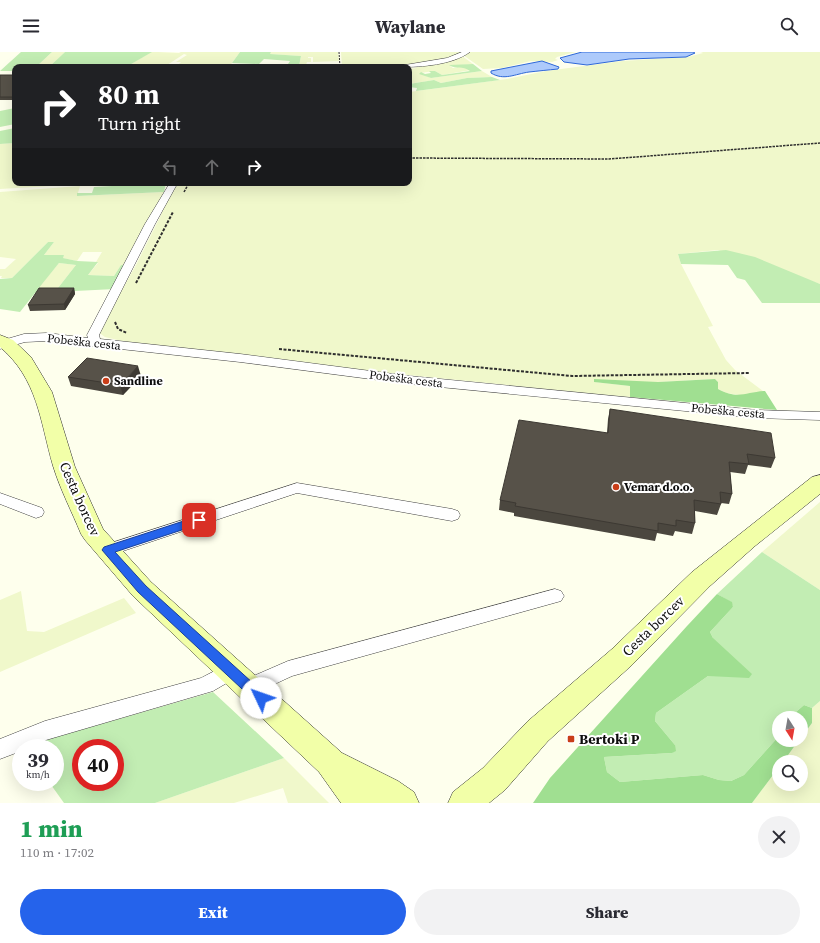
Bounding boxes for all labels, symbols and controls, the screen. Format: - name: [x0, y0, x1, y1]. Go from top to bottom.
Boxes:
- text: Waylane: [375, 14, 445, 39]
- icon: menu: [20, 15, 42, 37]
- icon: search: [778, 15, 800, 37]
- text: 80 m: [98, 75, 160, 113]
- icon: right: [32, 80, 84, 132]
- text: Turn right: [98, 111, 180, 136]
- icon: left: [159, 156, 181, 178]
- icon: ahead: [201, 156, 223, 178]
- icon: right: [243, 156, 265, 178]
- street label: Pobeška cesta: [46, 330, 123, 354]
- street label: Pobeška cesta: [368, 367, 445, 392]
- place label: Sandline: [114, 373, 163, 389]
- marker: Sandline: [101, 376, 111, 386]
- street label: Pobeška cesta: [690, 400, 766, 422]
- street label: Cesta borcev: [55, 459, 105, 539]
- place label: Vemar d.o.o.: [624, 479, 693, 495]
- marker: Vemar d.o.o.: [611, 482, 621, 492]
- pin: [182, 503, 216, 537]
- icon: arrive: [188, 509, 210, 531]
- street label: Cesta borcev: [617, 591, 689, 661]
- position arrow: [240, 677, 282, 719]
- north arrow: [772, 711, 808, 747]
- map controls: [772, 711, 808, 791]
- place label: Bertoki P: [579, 729, 640, 749]
- marker: Bertoki P: [566, 734, 576, 744]
- speed limit sign: 40: [72, 739, 124, 791]
- text: 39: [27, 746, 49, 774]
- button: search: [772, 755, 808, 791]
- text: km/h: [26, 768, 50, 781]
- text: 1 min: [20, 812, 83, 845]
- button: close: [758, 816, 800, 858]
- text: 110 m · 17:02: [20, 844, 94, 861]
- button: Exit: [20, 889, 406, 935]
- button: Share: [414, 889, 800, 935]

